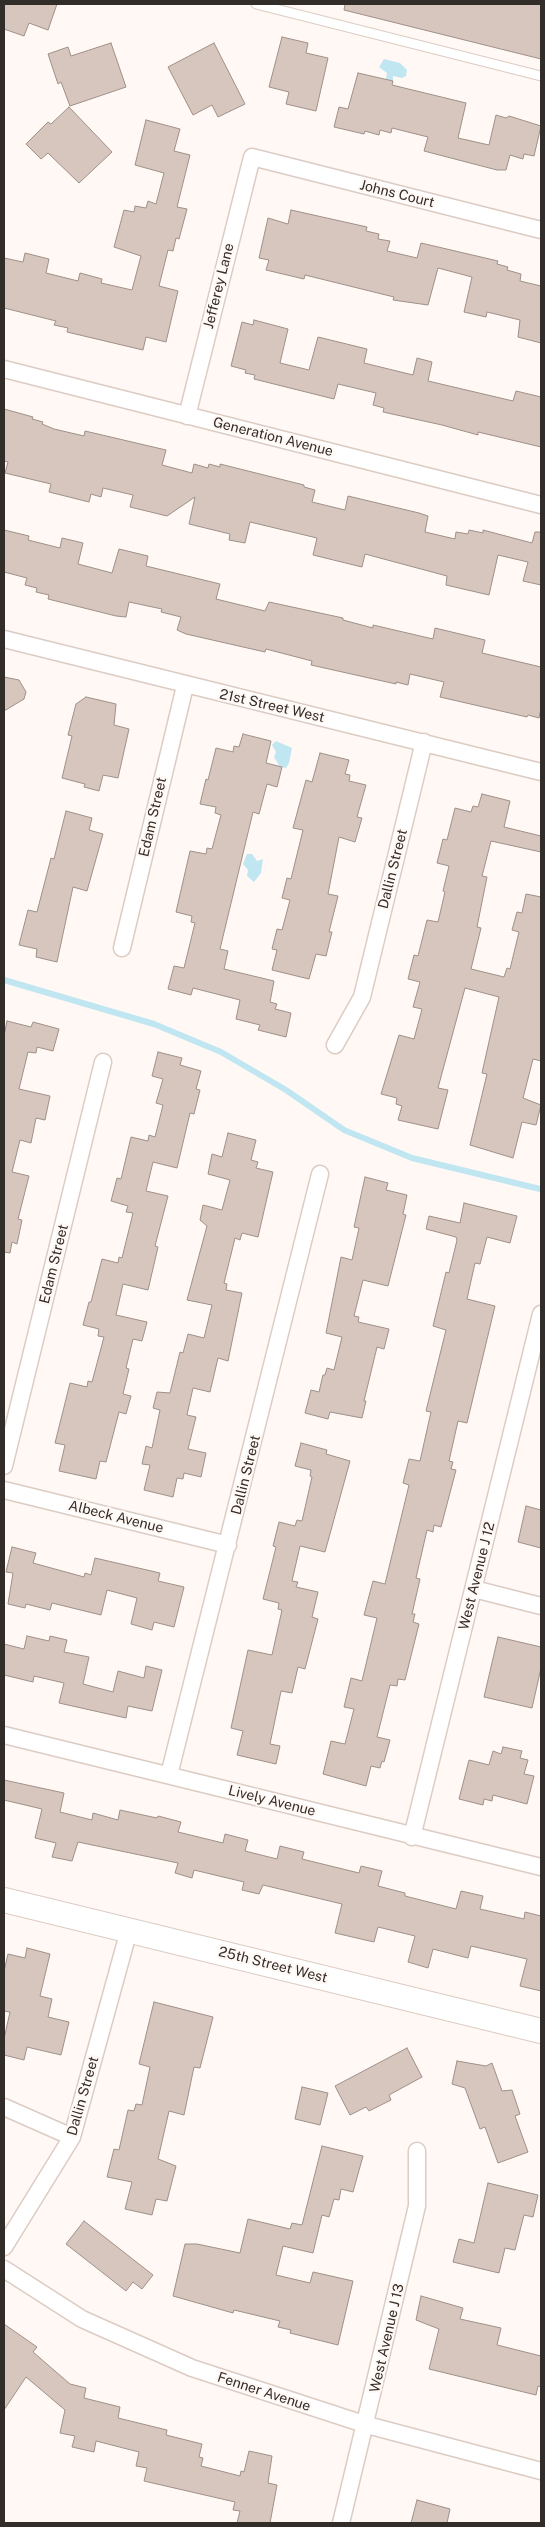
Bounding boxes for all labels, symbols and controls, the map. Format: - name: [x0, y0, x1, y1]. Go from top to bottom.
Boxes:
- street label: Johns Court: [358, 177, 436, 211]
- street label: Jefferey Lane: [200, 242, 238, 330]
- street label: Generation Avenue: [211, 414, 335, 460]
- street label: 21st Street West: [218, 686, 326, 726]
- street label: Edam Street: [136, 776, 170, 858]
- street label: Dallin Street: [375, 827, 411, 911]
- street label: Edam Street: [36, 1223, 72, 1305]
- street label: Dallin Street: [228, 1433, 264, 1517]
- street label: Albeck Avenue: [67, 1497, 165, 1537]
- street label: West Avenue J 12: [455, 1520, 499, 1632]
- street label: Lively Avenue: [227, 1782, 317, 1820]
- street label: 25th Street West: [217, 1943, 329, 1987]
- street label: Dallin Street: [64, 2054, 102, 2138]
- street label: West Avenue J 13: [366, 2282, 408, 2394]
- street label: Fenner Avenue: [215, 2369, 313, 2415]

